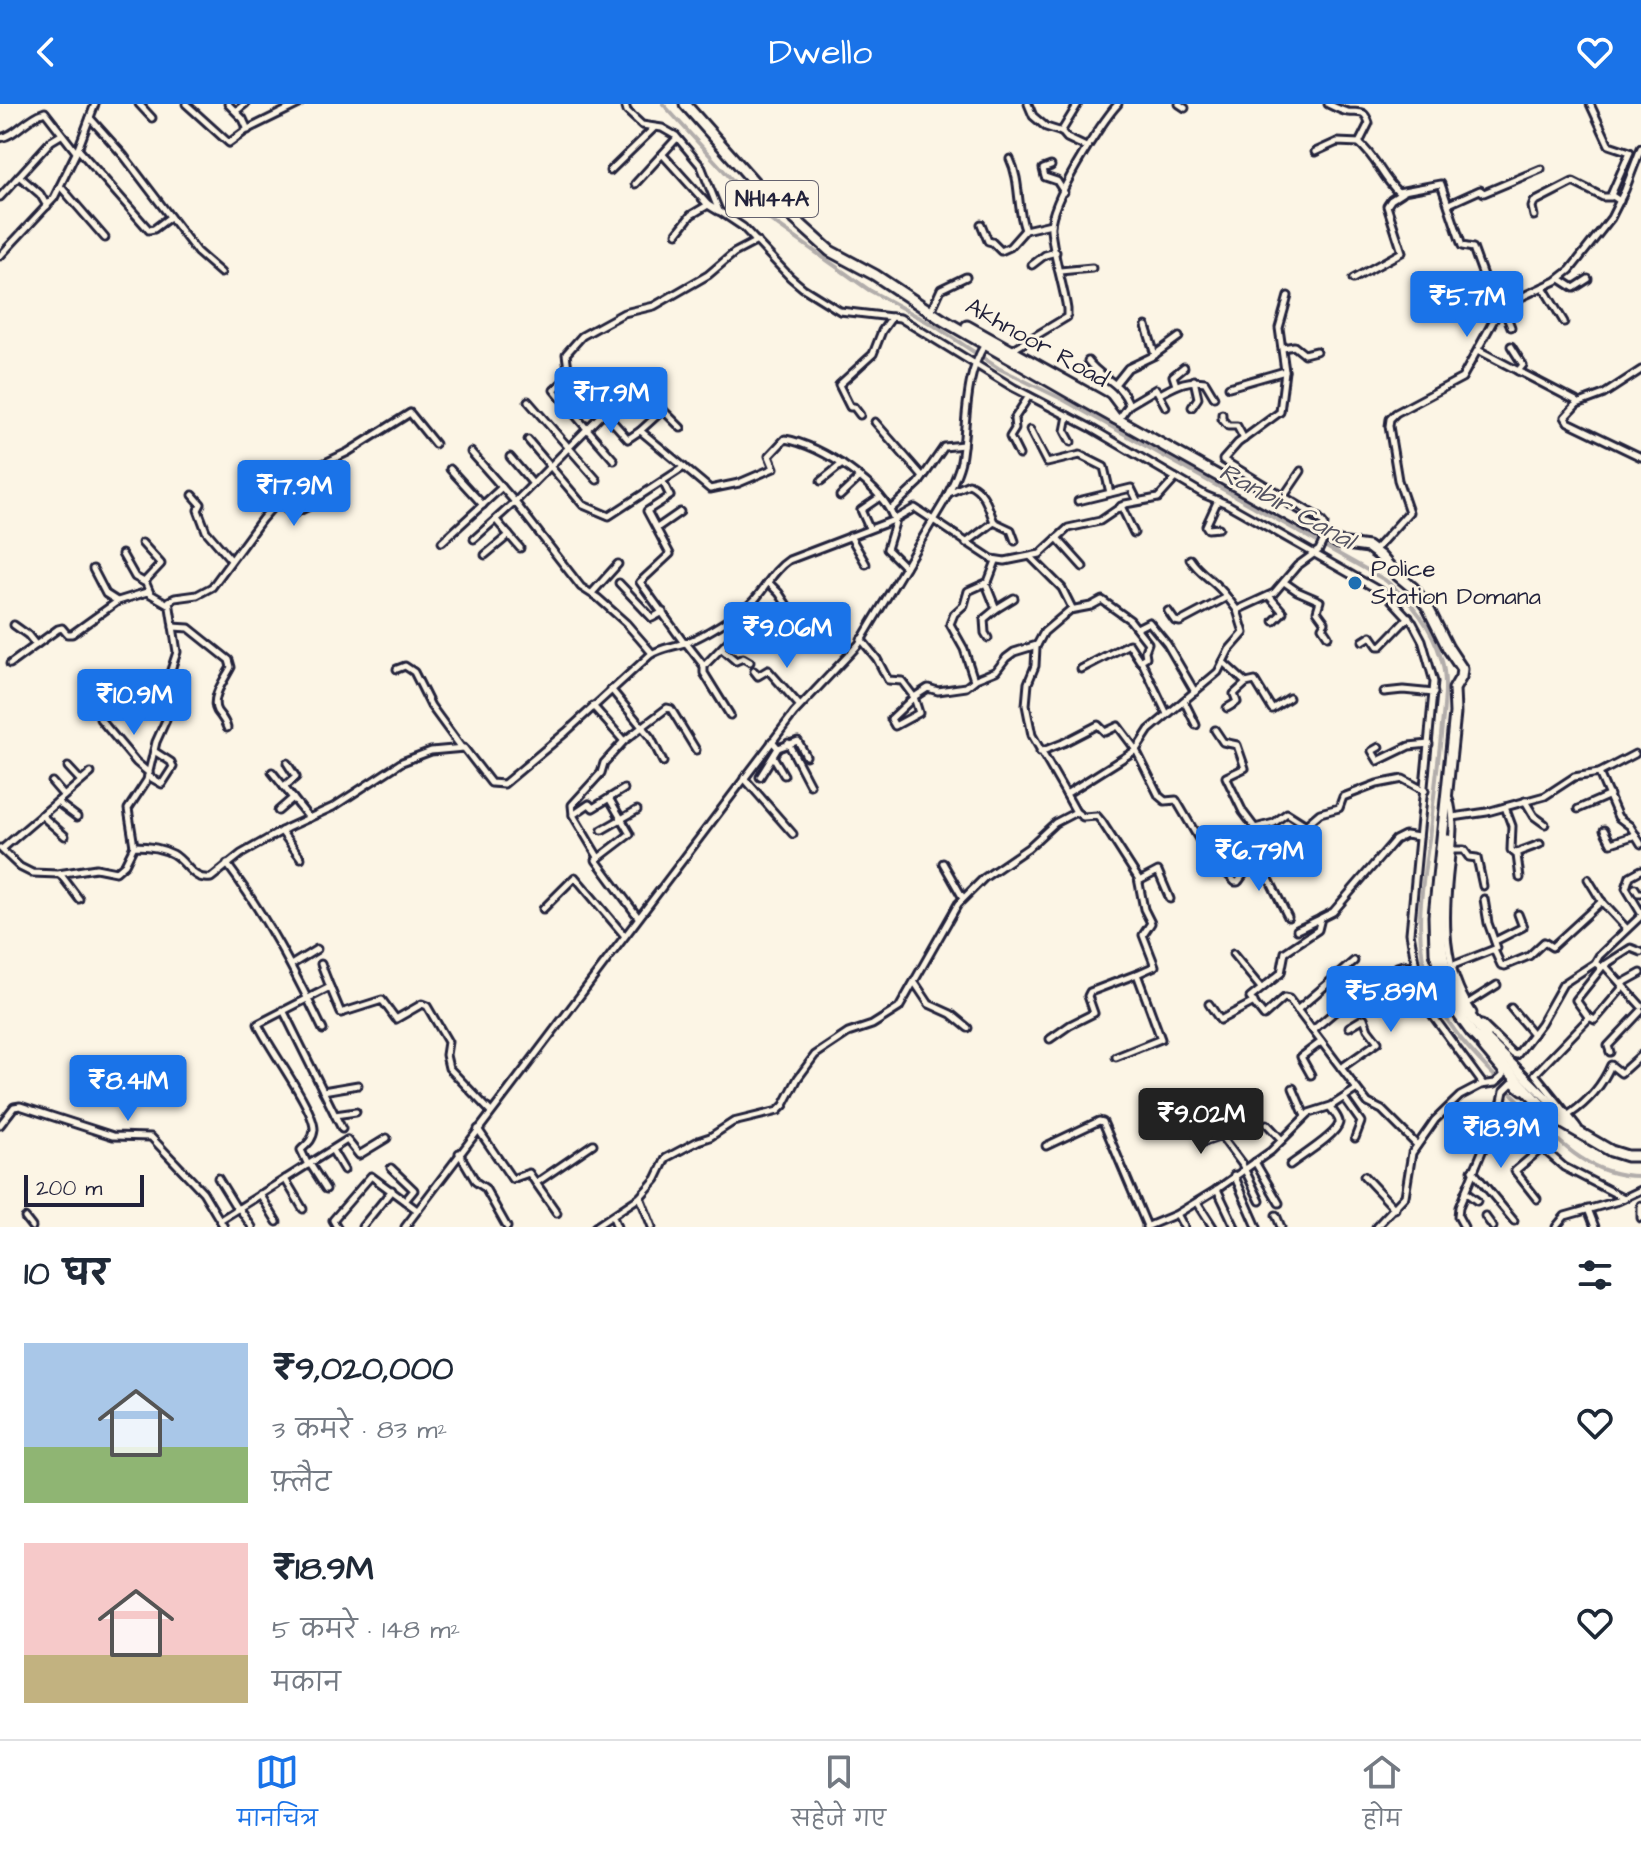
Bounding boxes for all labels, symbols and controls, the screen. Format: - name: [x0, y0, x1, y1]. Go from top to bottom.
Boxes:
- text: Dwello: [769, 27, 872, 78]
- icon: back: [24, 30, 68, 74]
- icon: heart: [1573, 30, 1617, 74]
- road number: NH144A: [726, 181, 818, 217]
- pin: ₹5.7M: [1411, 271, 1523, 339]
- text: ₹5.7M: [1428, 279, 1506, 315]
- street label: Akhnoor Road: [959, 290, 1115, 396]
- pin: ₹17.9M: [546, 367, 676, 435]
- text: ₹17.9M: [572, 375, 650, 411]
- water label: Ranbir Canal: [1213, 454, 1364, 560]
- pin: ₹17.9M: [229, 460, 359, 528]
- text: ₹17.9M: [255, 468, 333, 504]
- place label: Police Station Domana: [1371, 552, 1541, 614]
- marker: Police Station Domana: [1346, 574, 1364, 592]
- pin: ₹9.06M: [722, 602, 852, 670]
- text: ₹9.06M: [742, 610, 832, 646]
- pin: ₹10.9M: [69, 669, 199, 737]
- text: ₹10.9M: [95, 677, 173, 713]
- pin: ₹6.79M: [1194, 825, 1324, 893]
- text: ₹6.79M: [1214, 833, 1304, 869]
- pin: ₹5.89M: [1326, 966, 1456, 1034]
- text: ₹5.89M: [1344, 974, 1438, 1010]
- pin: ₹8.41M: [63, 1055, 193, 1123]
- text: ₹8.41M: [88, 1063, 168, 1099]
- pin: ₹9.02M: [1136, 1088, 1266, 1156]
- text: ₹9.02M: [1156, 1096, 1246, 1132]
- pin: ₹18.9M: [1436, 1102, 1566, 1170]
- text: ₹18.9M: [1462, 1110, 1540, 1146]
- scale bar: [24, 1171, 144, 1207]
- text: 200 m: [36, 1173, 102, 1204]
- text: 10 घर: [24, 1250, 109, 1298]
- icon: filters: [1573, 1253, 1617, 1297]
- text: ₹9,020,000: [272, 1345, 453, 1393]
- icon: home: [88, 1375, 184, 1471]
- icon: heart: [1573, 1401, 1617, 1445]
- text: 3 कमरे · 83 m²: [272, 1412, 447, 1448]
- text: फ़्लैट: [272, 1465, 331, 1501]
- text: ₹18.9M: [272, 1545, 374, 1593]
- icon: home: [88, 1575, 184, 1671]
- icon: heart: [1573, 1601, 1617, 1645]
- text: 5 कमरे · 148 m²: [272, 1612, 460, 1648]
- text: मकान: [272, 1665, 341, 1701]
- tab: मानचित्र: [237, 1750, 318, 1843]
- tab: सहेजे गए: [792, 1750, 886, 1843]
- tab: होम: [1360, 1750, 1404, 1843]

